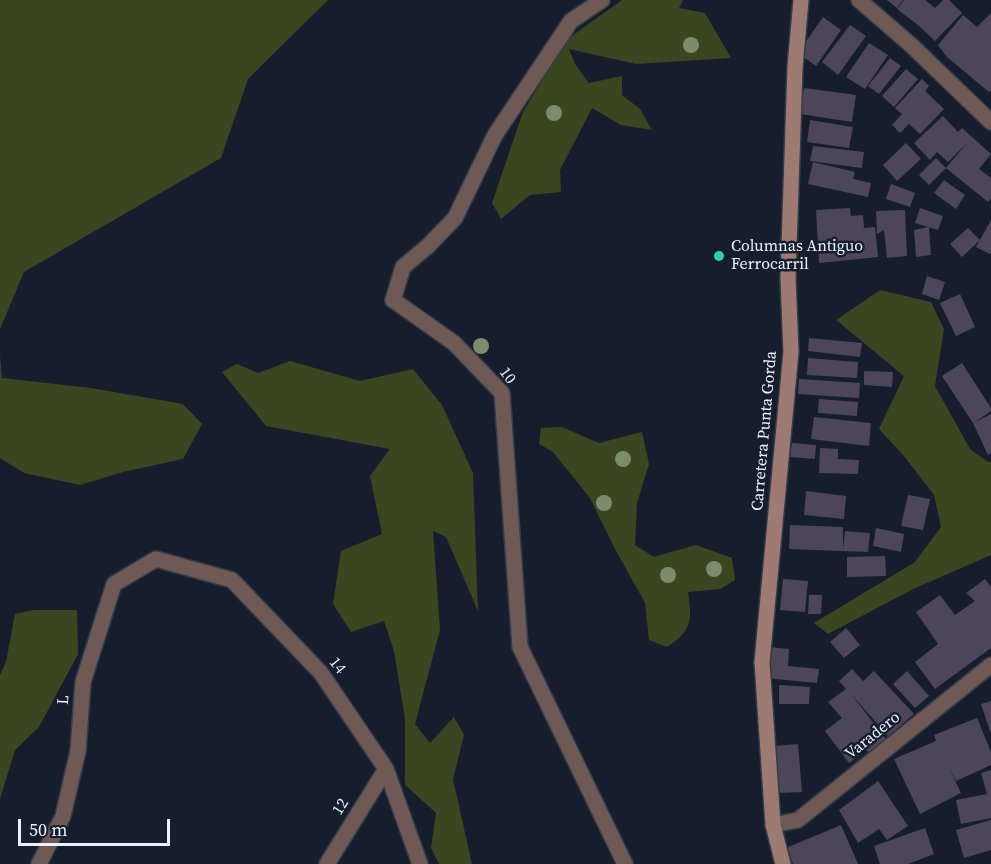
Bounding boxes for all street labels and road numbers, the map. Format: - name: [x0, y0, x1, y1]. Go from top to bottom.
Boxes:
- street label: Carretera Punta Gorda: [748, 350, 782, 512]
- street label: 10: [495, 364, 519, 388]
- street label: 14: [325, 654, 349, 678]
- street label: L: [54, 695, 74, 705]
- street label: Varadero: [842, 708, 904, 764]
- street label: 12: [329, 795, 353, 819]

